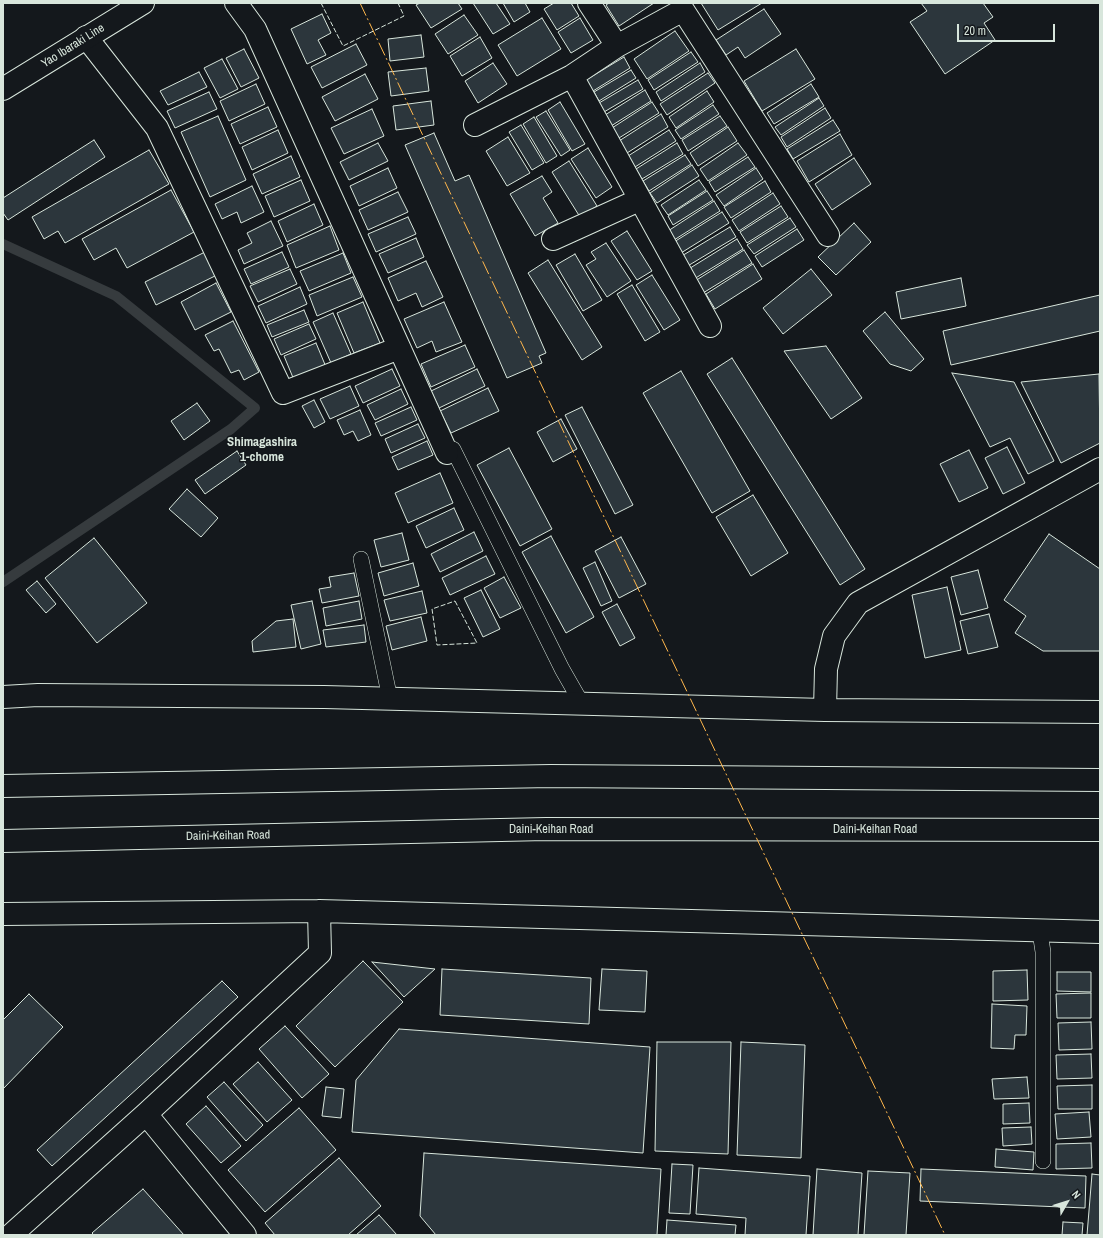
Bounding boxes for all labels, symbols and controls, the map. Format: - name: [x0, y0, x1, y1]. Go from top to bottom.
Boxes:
- scale bar: [959, 16, 1057, 42]
- street label: Yao Ibaraki Line: [39, 21, 107, 71]
- text: 20 m: [964, 23, 986, 39]
- district label: Shimagashira 1-chome: [227, 435, 297, 466]
- street label: Daini-Keihan Road: [509, 823, 593, 837]
- street label: Daini-Keihan Road: [833, 823, 917, 837]
- street label: Daini-Keihan Road: [186, 828, 270, 844]
- north arrow: [1047, 1182, 1087, 1222]
- text: N: [1069, 1188, 1084, 1201]

